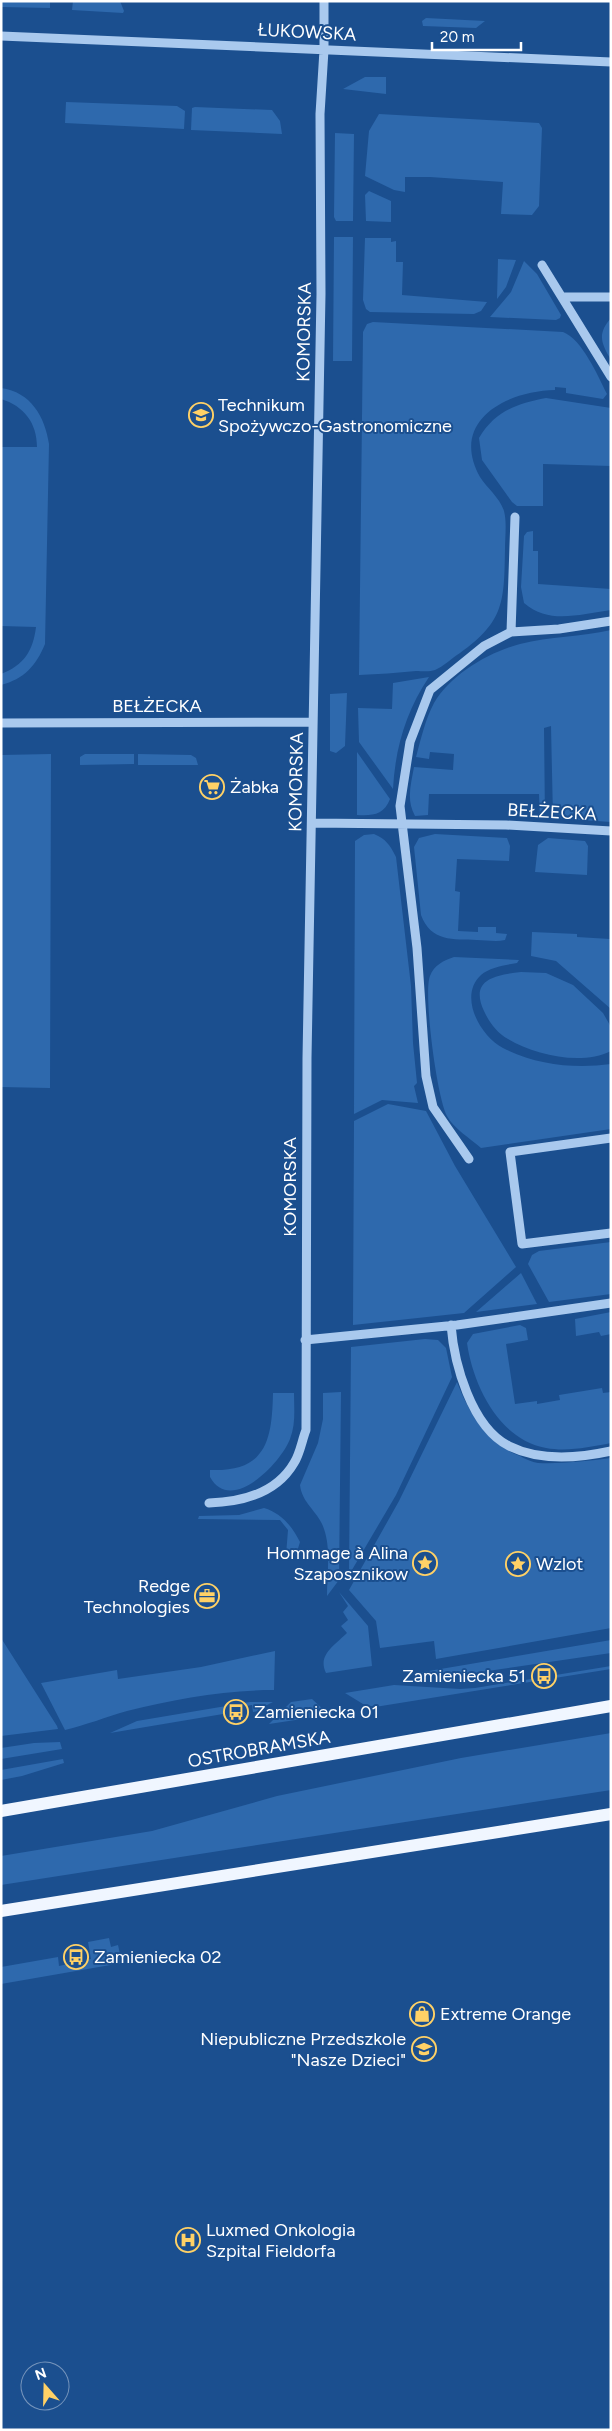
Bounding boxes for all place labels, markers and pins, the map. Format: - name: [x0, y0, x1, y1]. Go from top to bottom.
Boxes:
- place label: Technikum Spożywczo-Gastronomiczne: [218, 394, 452, 437]
- school or university icon: Technikum Spożywczo-Gastronomiczne: [188, 402, 214, 428]
- supermarket icon: Żabka: [199, 774, 225, 800]
- place label: Żabka: [230, 776, 279, 798]
- place label: Hommage à Alina Szaposznikow: [266, 1542, 408, 1585]
- place icon: Hommage à Alina Szaposznikow: [412, 1550, 438, 1576]
- place icon: Wzlot: [505, 1551, 531, 1577]
- place label: Wzlot: [536, 1553, 583, 1575]
- place label: Redge Technologies: [84, 1575, 190, 1618]
- office icon: Redge Technologies: [194, 1583, 220, 1609]
- bus stop icon: Zamieniecka 51: [531, 1663, 557, 1689]
- place label: Zamieniecka 51: [402, 1665, 526, 1687]
- bus stop icon: Zamieniecka 01: [223, 1699, 249, 1725]
- place label: Zamieniecka 01: [254, 1701, 379, 1723]
- bus stop icon: Zamieniecka 02: [63, 1944, 89, 1970]
- place label: Zamieniecka 02: [94, 1946, 222, 1968]
- shop icon: Extreme Orange: [409, 2001, 435, 2027]
- place label: Extreme Orange: [440, 2003, 571, 2025]
- place label: Niepubliczne Przedszkole "Nasze Dzieci": [200, 2028, 406, 2071]
- school or university icon: Niepubliczne Przedszkole "Nasze Dzieci": [411, 2036, 437, 2062]
- place label: Luxmed Onkologia Szpital Fieldorfa: [206, 2219, 355, 2262]
- hospital icon: Luxmed Onkologia Szpital Fieldorfa: [175, 2227, 201, 2253]

